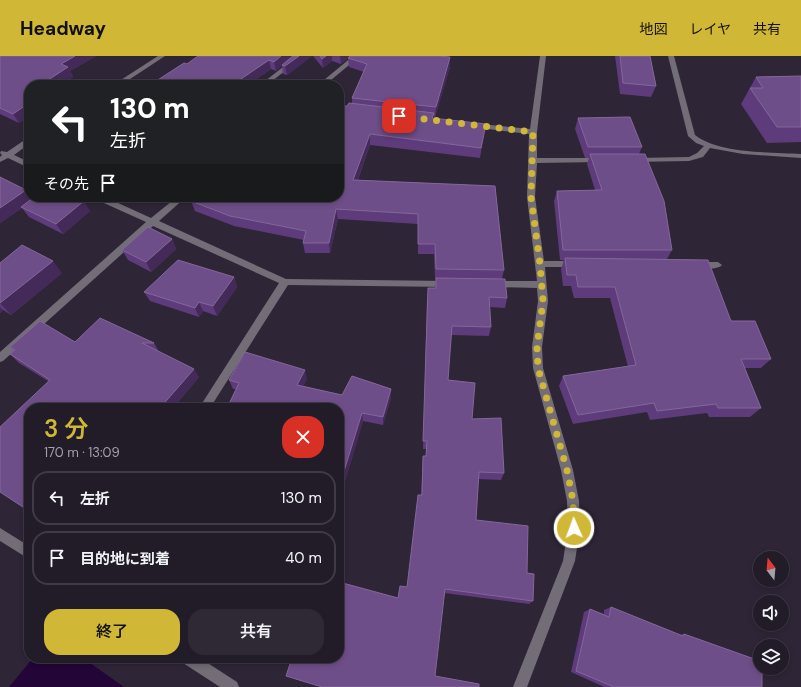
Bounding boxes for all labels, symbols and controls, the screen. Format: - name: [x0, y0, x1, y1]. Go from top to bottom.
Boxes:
- text: Headway: [20, 16, 106, 41]
- text: 地図: [639, 20, 667, 38]
- text: レイヤ: [689, 20, 731, 38]
- text: 共有: [753, 20, 781, 38]
- text: 130 m: [110, 90, 190, 127]
- icon: left: [44, 96, 96, 148]
- pin: [382, 99, 416, 133]
- icon: arrive: [388, 105, 410, 127]
- text: 左折: [110, 129, 146, 153]
- icon: arrive: [97, 172, 119, 194]
- text: その先: [44, 174, 89, 194]
- text: 3 分: [44, 413, 88, 444]
- button: close: [282, 416, 324, 458]
- text: 170 m · 13:09: [44, 444, 120, 461]
- icon: left: [46, 487, 68, 509]
- text: 130 m: [281, 488, 322, 508]
- text: 左折: [80, 489, 110, 509]
- position arrow: [553, 507, 595, 549]
- icon: arrive: [46, 547, 68, 569]
- text: 40 m: [285, 548, 322, 568]
- text: 目的地に到着: [80, 549, 170, 569]
- north arrow: [753, 551, 789, 587]
- map controls: [753, 551, 789, 675]
- button: sound: [753, 595, 789, 631]
- button: 終了: [44, 609, 180, 655]
- button: 共有: [188, 609, 324, 655]
- button: layers: [753, 639, 789, 675]

